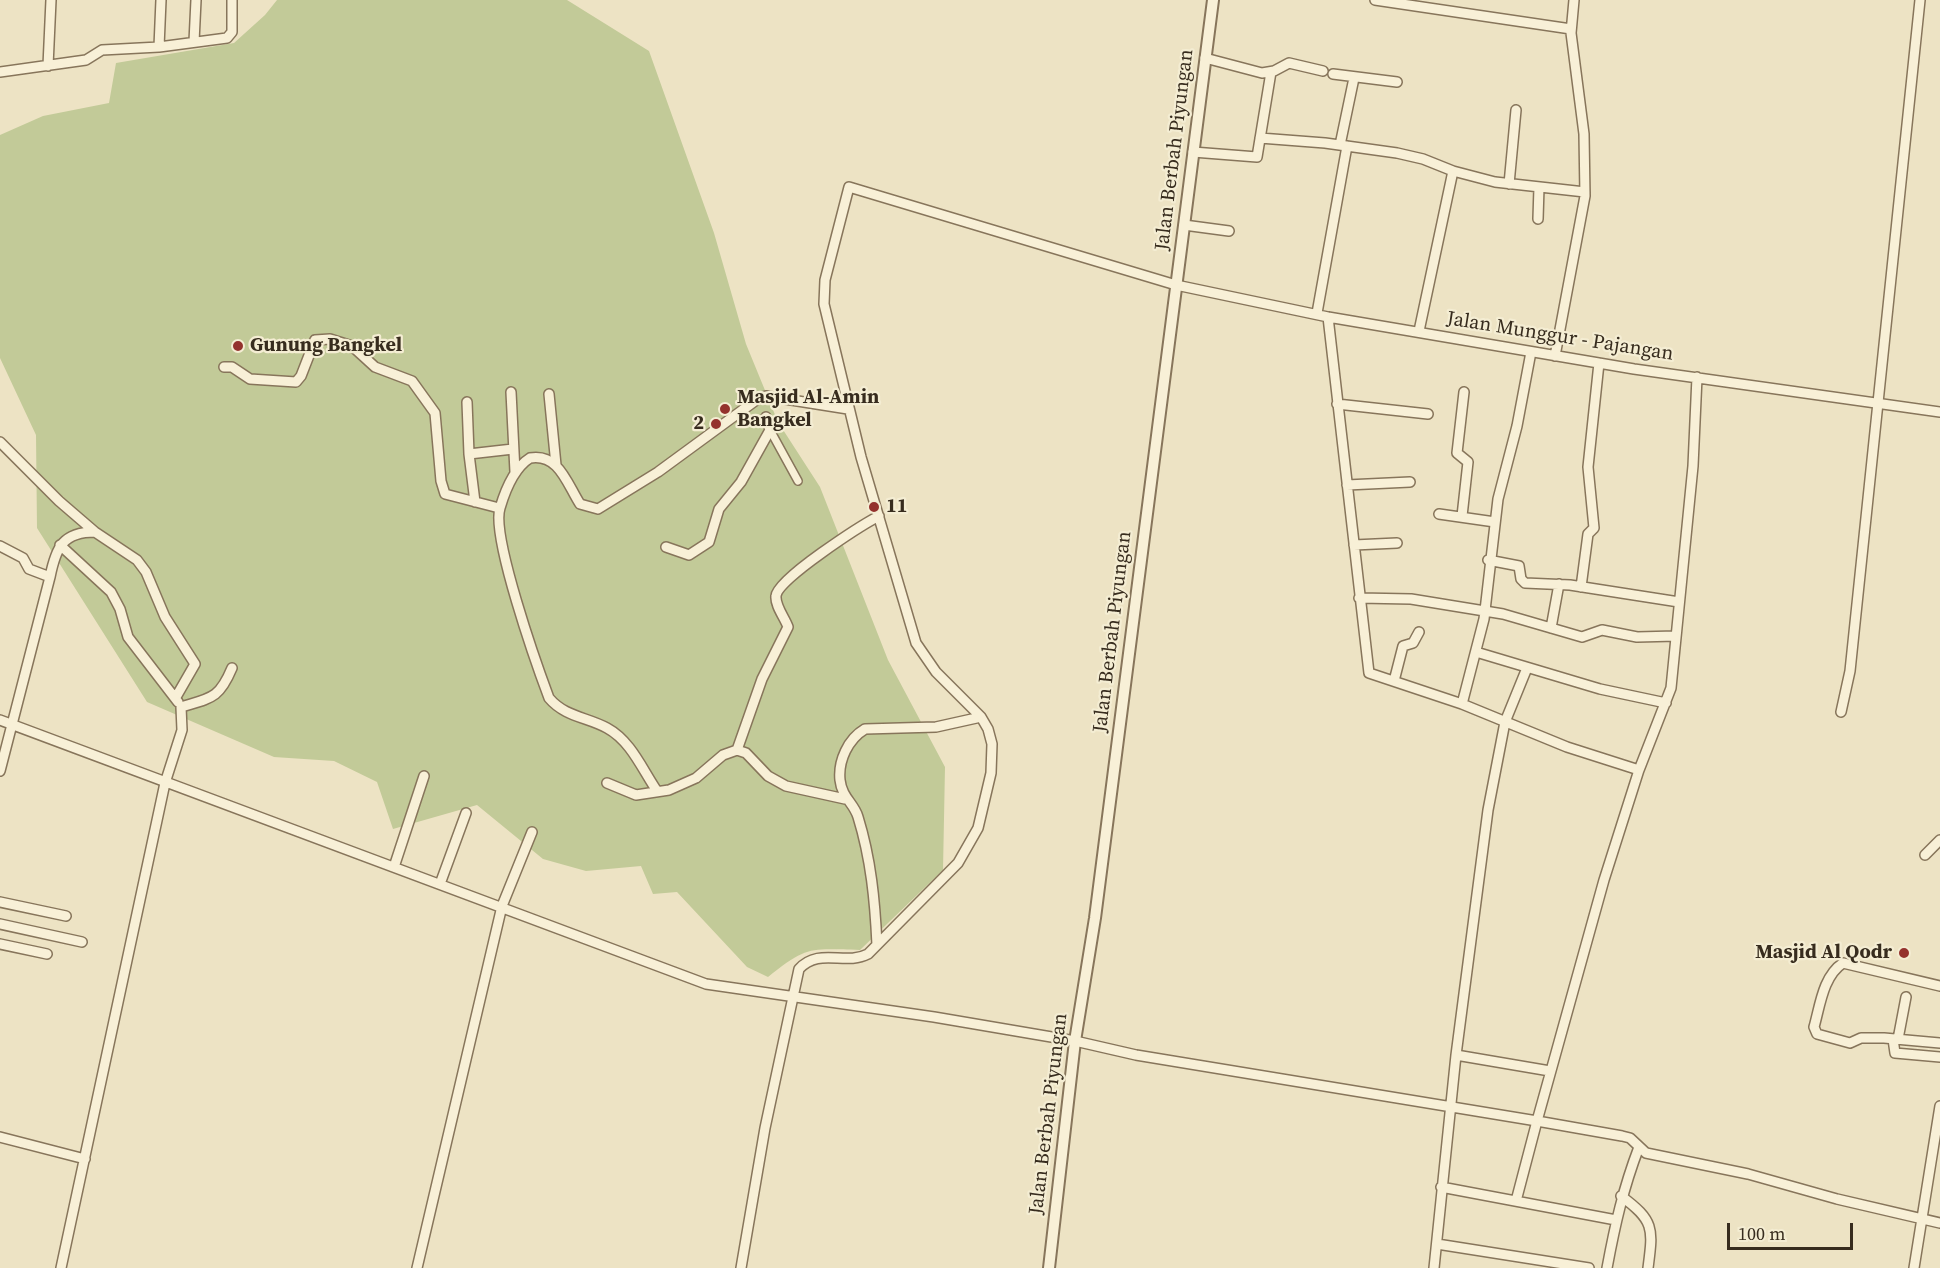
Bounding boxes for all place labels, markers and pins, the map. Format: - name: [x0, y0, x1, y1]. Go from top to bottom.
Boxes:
- place label: Gunung Bangkel: [250, 334, 402, 358]
- marker: Gunung Bangkel: [231, 339, 245, 353]
- place label: Masjid Al-Amin Bangkel: [737, 386, 879, 433]
- marker: Masjid Al-Amin Bangkel: [718, 402, 732, 416]
- place label: 2: [693, 412, 704, 436]
- marker: 2: [709, 417, 723, 431]
- place label: 11: [886, 495, 908, 519]
- marker: 11: [867, 500, 881, 514]
- place label: Masjid Al Qodr: [1755, 941, 1892, 965]
- marker: Masjid Al Qodr: [1897, 946, 1911, 960]

